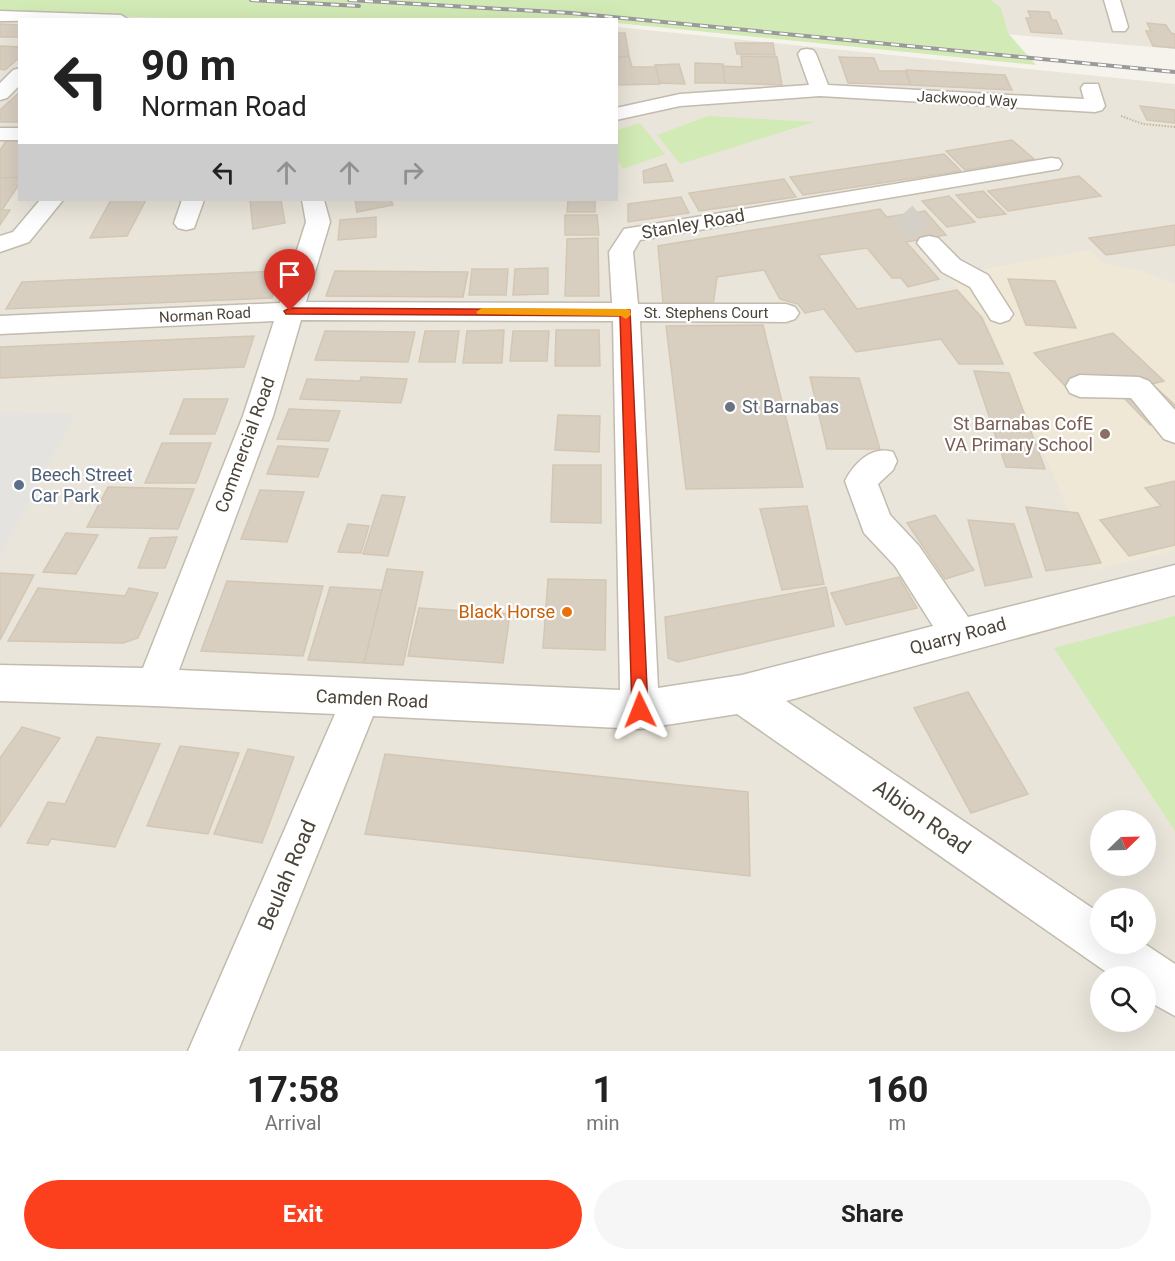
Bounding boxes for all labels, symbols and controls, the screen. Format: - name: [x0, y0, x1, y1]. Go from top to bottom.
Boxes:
- text: 90 m: [141, 41, 236, 90]
- icon: left: [42, 42, 120, 120]
- street label: Jackwood Way: [916, 87, 1018, 111]
- text: Norman Road: [141, 91, 307, 123]
- icon: left: [207, 156, 240, 189]
- icon: ahead: [270, 156, 303, 189]
- icon: ahead: [333, 156, 366, 189]
- icon: right: [396, 156, 429, 189]
- street label: Stanley Road: [640, 204, 746, 243]
- pin: [264, 249, 315, 311]
- icon: arrive: [273, 258, 306, 291]
- street label: Norman Road: [159, 304, 251, 326]
- street label: St. Stephens Court: [644, 304, 768, 322]
- street label: Commercial Road: [210, 374, 279, 515]
- place label: St Barnabas: [742, 396, 839, 417]
- marker: St Barnabas: [723, 400, 737, 414]
- place label: St Barnabas CofE VA Primary School: [944, 413, 1093, 455]
- marker: St Barnabas CofE VA Primary School: [1098, 427, 1112, 441]
- place label: Beech Street Car Park: [31, 464, 133, 506]
- marker: Beech Street Car Park: [12, 478, 26, 492]
- place label: Black Horse: [459, 601, 555, 622]
- marker: Black Horse: [560, 605, 574, 619]
- street label: Quarry Road: [907, 613, 1008, 658]
- position arrow: [608, 678, 672, 742]
- street label: Camden Road: [315, 685, 429, 712]
- street label: Albion Road: [869, 775, 975, 859]
- north arrow: [1090, 810, 1156, 876]
- map controls: [1090, 810, 1156, 1032]
- street label: Beulah Road: [253, 816, 321, 934]
- button: sound: [1090, 888, 1156, 954]
- button: search: [1090, 966, 1156, 1032]
- text: 17:58: [247, 1069, 339, 1111]
- text: 1: [593, 1069, 613, 1111]
- text: 160: [866, 1069, 928, 1111]
- text: Arrival: [265, 1111, 321, 1135]
- text: min: [586, 1111, 620, 1135]
- text: m: [889, 1111, 906, 1135]
- button: Exit: [24, 1180, 582, 1249]
- button: Share: [594, 1180, 1151, 1249]

